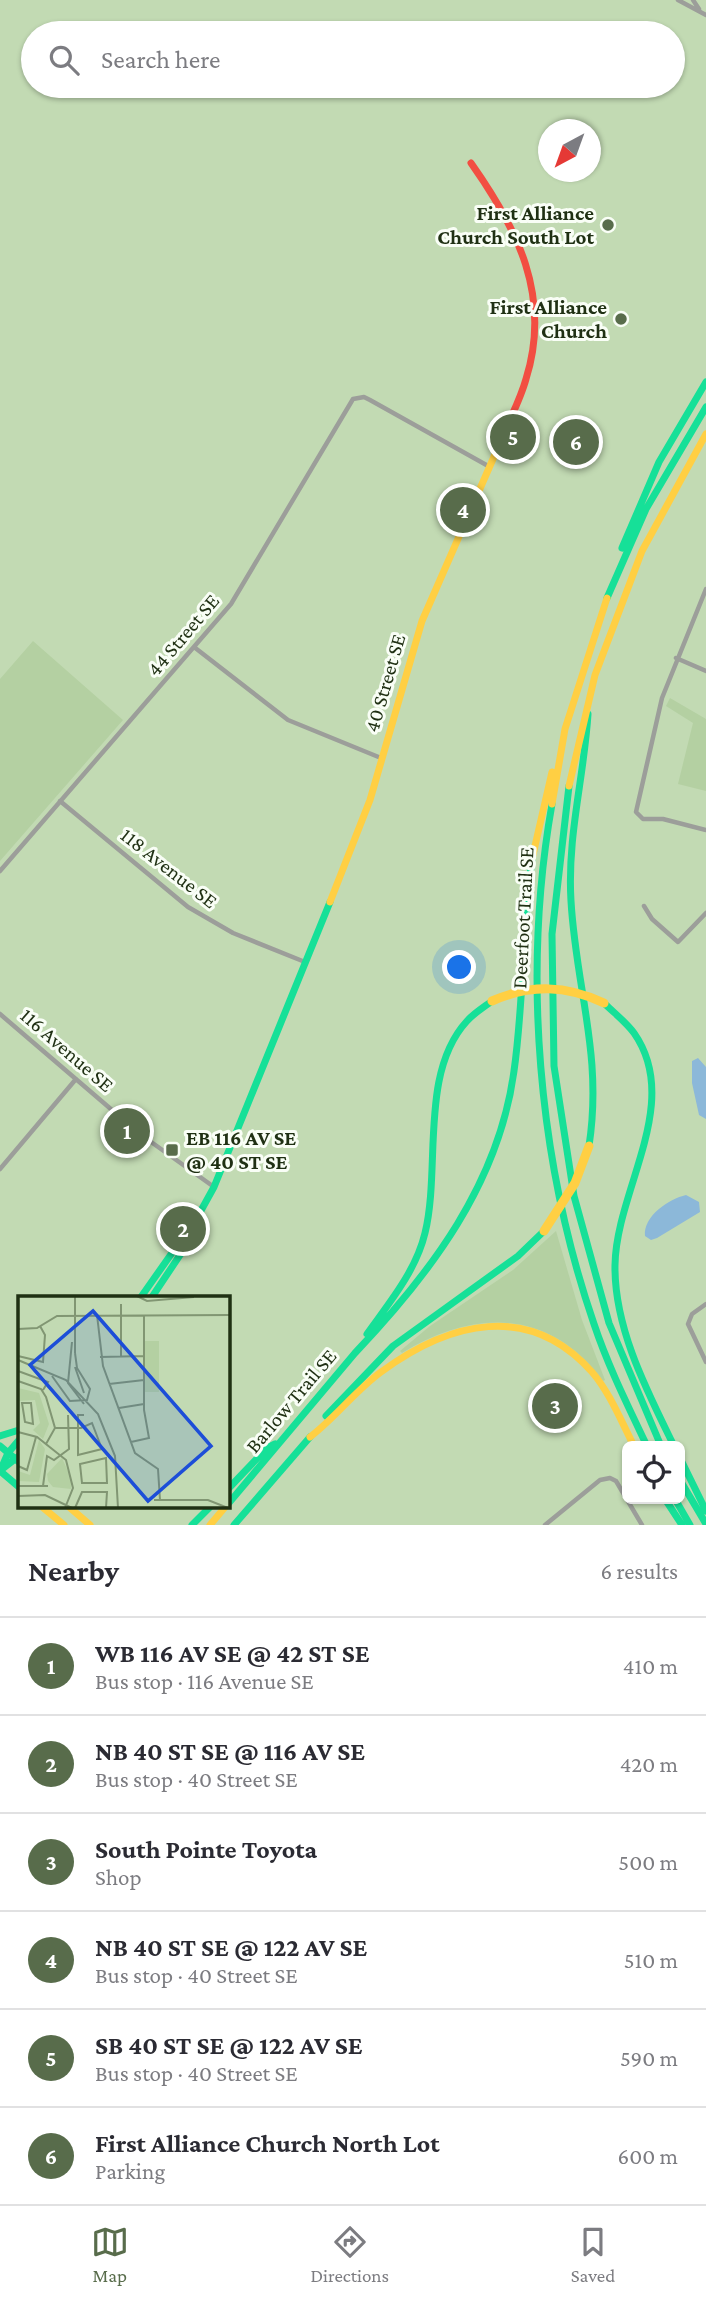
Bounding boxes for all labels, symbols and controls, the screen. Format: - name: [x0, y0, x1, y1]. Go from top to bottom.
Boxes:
- search box: [21, 21, 685, 98]
- icon: search: [45, 41, 83, 79]
- text: Search here: [101, 45, 220, 74]
- north arrow: [538, 119, 601, 182]
- place label: First Alliance Church South Lot: [437, 201, 594, 249]
- marker: First Alliance Church South Lot: [600, 217, 616, 233]
- place label: First Alliance Church: [490, 295, 607, 343]
- marker: First Alliance Church: [613, 311, 629, 327]
- pin: 5: [490, 411, 536, 463]
- pin: 6: [553, 416, 599, 468]
- pin: 4: [440, 484, 486, 536]
- street label: 44 Street SE: [142, 589, 224, 681]
- street label: 40 Street SE: [360, 631, 410, 735]
- street label: 118 Avenue SE: [116, 823, 222, 913]
- street label: Deerfoot Trail SE: [507, 846, 539, 990]
- your location: [442, 950, 476, 984]
- street label: 116 Avenue SE: [16, 1003, 118, 1097]
- pin: 1: [104, 1105, 150, 1157]
- place label: EB 116 AV SE @ 40 ST SE: [186, 1126, 296, 1174]
- marker: EB 116 AV SE @ 40 ST SE: [164, 1142, 180, 1158]
- pin: 2: [160, 1203, 206, 1255]
- inset map: [18, 1296, 229, 1507]
- street label: Barlow Trail SE: [241, 1344, 341, 1458]
- pin: 3: [532, 1380, 578, 1432]
- map controls: [622, 1441, 685, 1504]
- button: locate: [622, 1441, 685, 1504]
- text: Nearby: [28, 1554, 119, 1587]
- text: 6 results: [601, 1558, 678, 1584]
- text: WB 116 AV SE @ 42 ST SE: [95, 1639, 369, 1668]
- text: 1: [47, 1653, 55, 1679]
- text: 410 m: [623, 1653, 678, 1679]
- text: Bus stop · 116 Avenue SE: [95, 1668, 314, 1694]
- text: NB 40 ST SE @ 116 AV SE: [95, 1737, 365, 1766]
- text: 2: [45, 1751, 57, 1777]
- text: 420 m: [620, 1751, 678, 1777]
- text: Bus stop · 40 Street SE: [95, 1766, 298, 1792]
- text: South Pointe Toyota: [95, 1835, 317, 1864]
- text: 3: [45, 1849, 57, 1875]
- text: 500 m: [618, 1849, 678, 1875]
- text: Shop: [95, 1864, 142, 1890]
- text: NB 40 ST SE @ 122 AV SE: [95, 1933, 367, 1962]
- text: 4: [45, 1947, 57, 1973]
- text: 510 m: [624, 1947, 678, 1973]
- text: Bus stop · 40 Street SE: [95, 1962, 298, 1988]
- text: SB 40 ST SE @ 122 AV SE: [95, 2031, 363, 2060]
- text: 5: [45, 2045, 57, 2071]
- text: 590 m: [620, 2045, 678, 2071]
- text: Bus stop · 40 Street SE: [95, 2060, 298, 2086]
- text: First Alliance Church North Lot: [95, 2129, 440, 2158]
- text: 6: [45, 2143, 57, 2169]
- text: 600 m: [618, 2143, 678, 2169]
- text: Parking: [95, 2158, 165, 2184]
- tab: Map: [91, 2223, 129, 2286]
- tab: Directions: [310, 2223, 389, 2286]
- tab: Saved: [571, 2223, 615, 2286]

